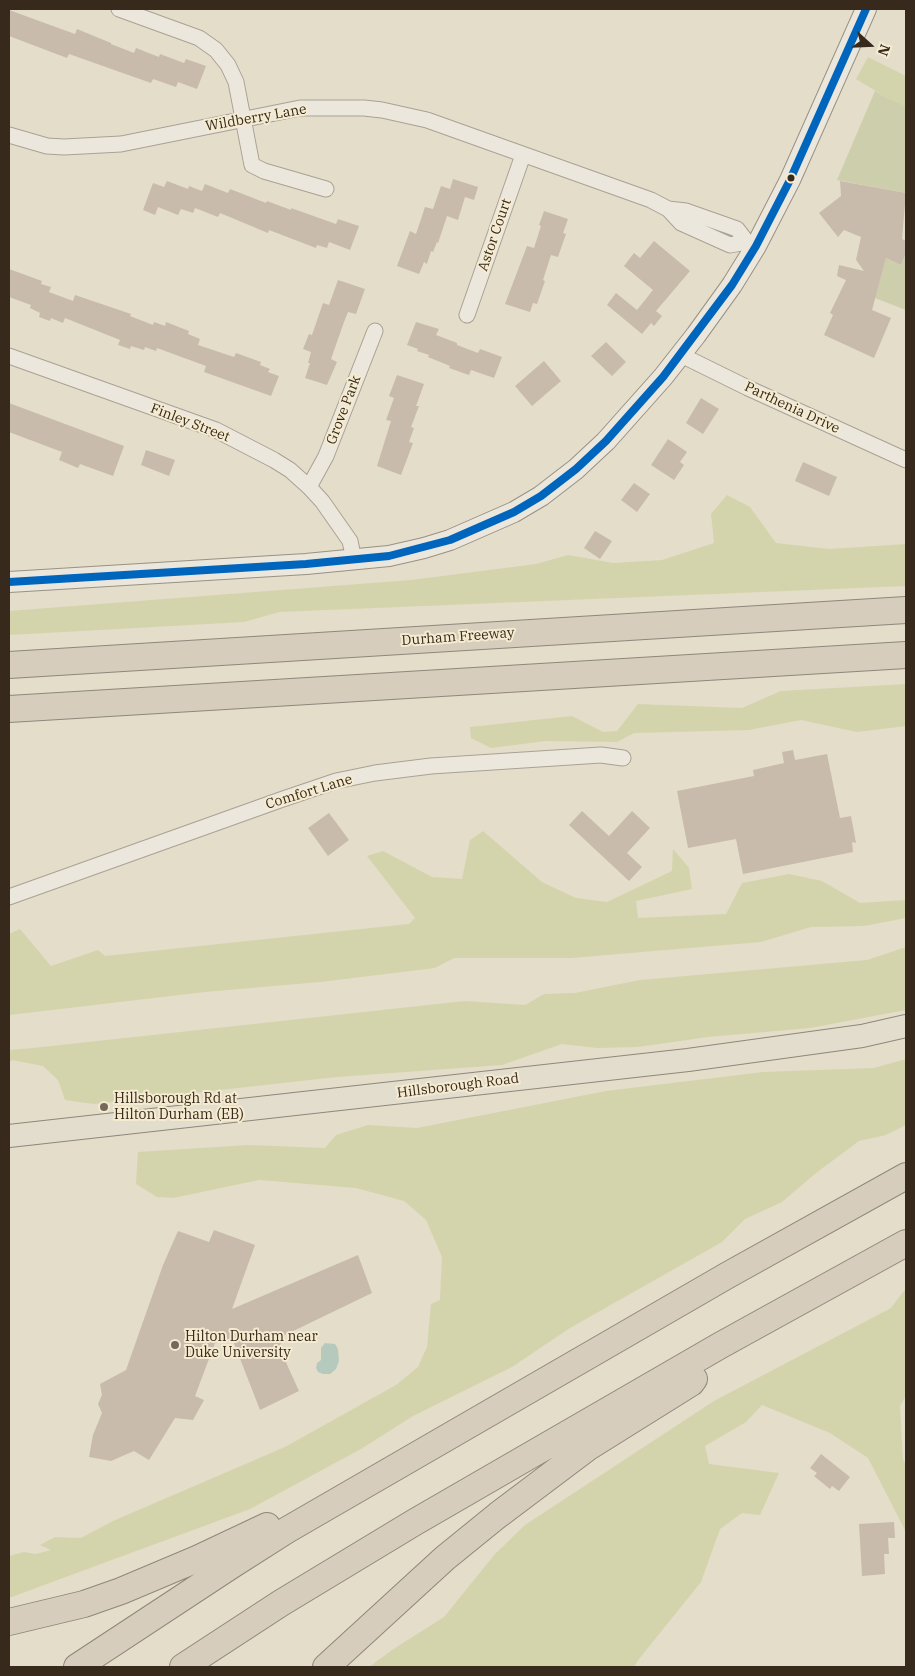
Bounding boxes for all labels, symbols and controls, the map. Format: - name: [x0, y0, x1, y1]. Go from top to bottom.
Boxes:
- north arrow: [845, 20, 895, 70]
- text: N: [874, 42, 894, 58]
- street label: Wildberry Lane: [204, 101, 308, 135]
- unlabelled marker: [786, 173, 796, 183]
- street label: Astor Court: [475, 197, 515, 273]
- street label: Grove Park: [323, 373, 365, 447]
- street label: Parthenia Drive: [742, 379, 842, 437]
- street label: Finley Street: [148, 400, 232, 446]
- street label: Durham Freeway: [401, 625, 515, 649]
- street label: Comfort Lane: [264, 771, 354, 813]
- street label: Hillsborough Road: [396, 1070, 520, 1102]
- place label: Hillsborough Rd at Hilton Durham (EB): [114, 1091, 244, 1124]
- marker: Hillsborough Rd at Hilton Durham (EB): [98, 1101, 110, 1113]
- place label: Hilton Durham near Duke University: [185, 1329, 318, 1361]
- marker: Hilton Durham near Duke University: [169, 1339, 181, 1351]

